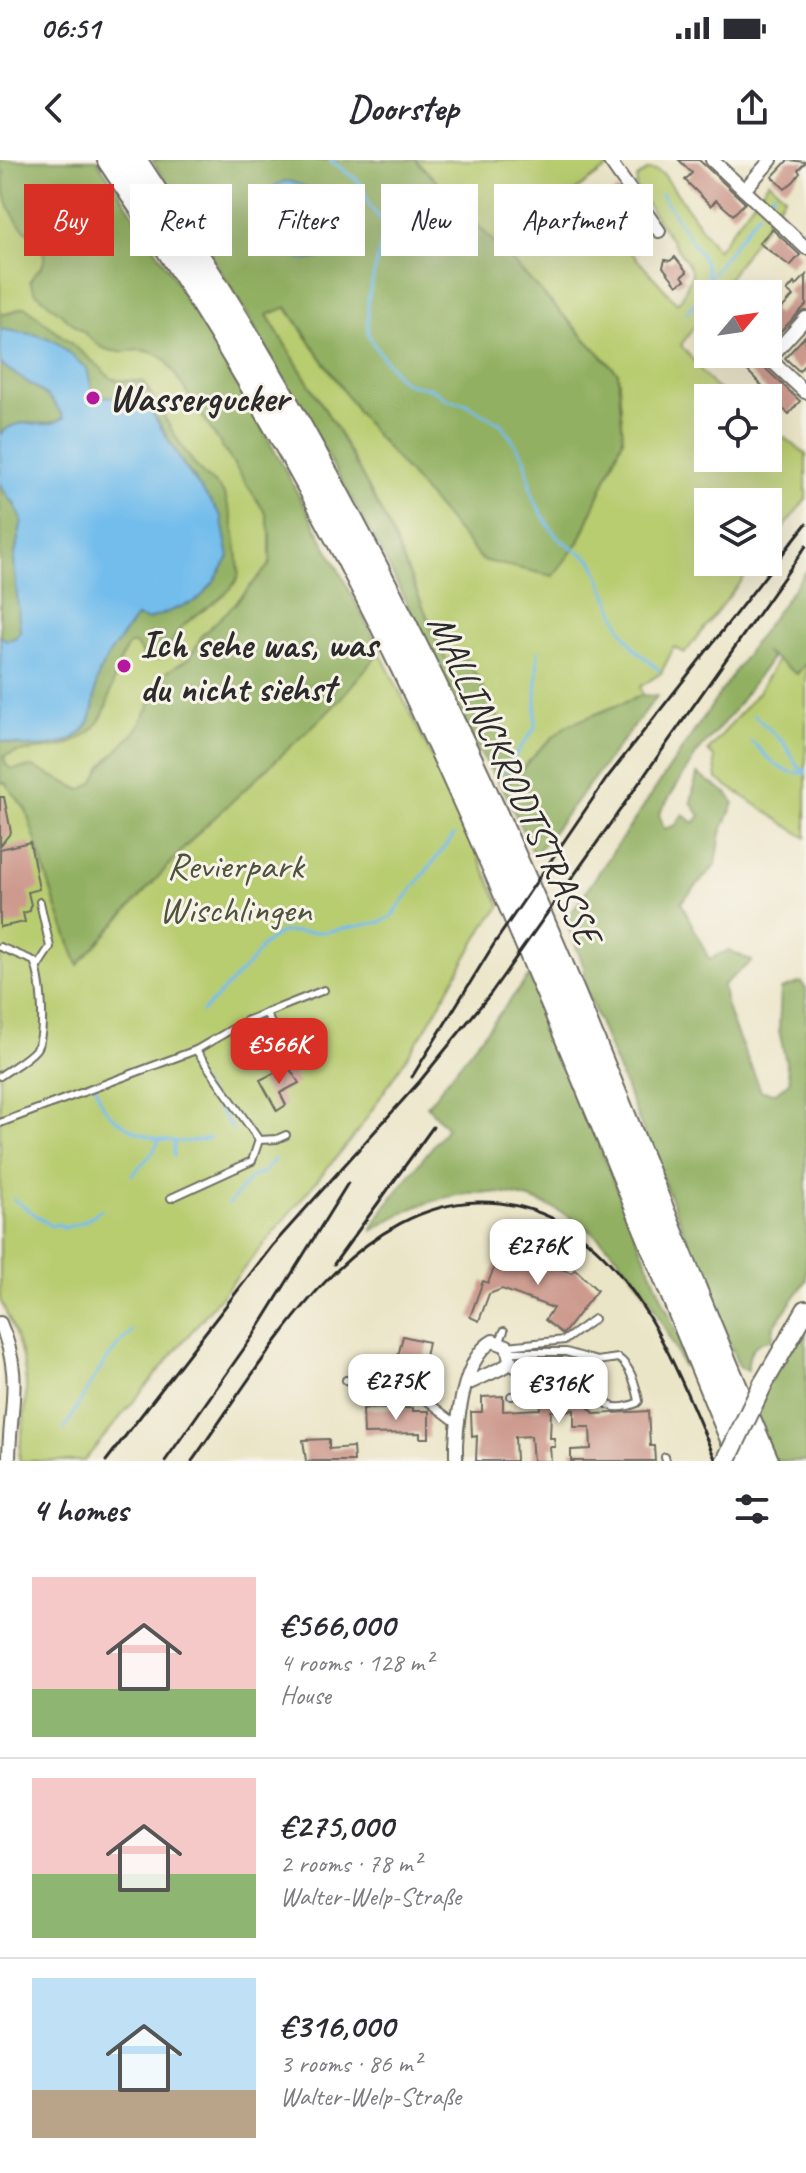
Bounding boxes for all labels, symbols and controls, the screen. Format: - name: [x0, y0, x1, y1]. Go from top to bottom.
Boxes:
- text: 06:51: [40, 9, 100, 47]
- text: Doorstep: [348, 85, 458, 131]
- icon: back: [32, 86, 76, 130]
- icon: share: [730, 86, 774, 130]
- chip: Buy: [24, 184, 114, 256]
- chip: Rent: [130, 184, 232, 256]
- chip: Filters: [248, 184, 365, 256]
- chip: New: [381, 184, 478, 256]
- chip: Apartment: [494, 184, 653, 256]
- north arrow: [694, 280, 782, 368]
- map controls: [694, 280, 782, 576]
- place label: Wassergucker: [109, 375, 293, 422]
- button: locate: [694, 384, 782, 472]
- marker: Wassergucker: [84, 389, 102, 407]
- button: layers: [694, 488, 782, 576]
- street label: MALLINCKRODTSTRASSE: [417, 607, 614, 957]
- place label: Ich sehe was, was du nicht siehst: [140, 621, 381, 712]
- marker: Ich sehe was, was du nicht siehst: [115, 657, 133, 675]
- park label: Revierpark Wischlingen: [159, 842, 313, 933]
- pin: €566K: [223, 1018, 335, 1086]
- text: €566K: [249, 1027, 309, 1060]
- pin: €276K: [482, 1219, 594, 1287]
- text: €276K: [508, 1228, 568, 1261]
- pin: €275K: [340, 1354, 452, 1422]
- pin: €316K: [503, 1357, 615, 1425]
- text: €275K: [366, 1363, 426, 1396]
- text: €316K: [529, 1366, 589, 1399]
- icon: filters: [730, 1487, 774, 1531]
- text: 4 homes: [32, 1488, 128, 1531]
- text: €566,000: [280, 1603, 395, 1646]
- icon: home: [96, 1609, 192, 1705]
- text: 4 rooms · 128 m²: [280, 1646, 432, 1679]
- text: House: [280, 1679, 331, 1712]
- text: €275,000: [280, 1804, 393, 1847]
- icon: home: [96, 1810, 192, 1906]
- text: 2 rooms · 78 m²: [280, 1847, 421, 1880]
- text: Walter-Welp-Straße: [280, 1880, 461, 1913]
- text: €316,000: [280, 2004, 395, 2047]
- icon: home: [96, 2010, 192, 2106]
- text: 3 rooms · 86 m²: [280, 2047, 421, 2080]
- text: Walter-Welp-Straße: [280, 2080, 461, 2113]

